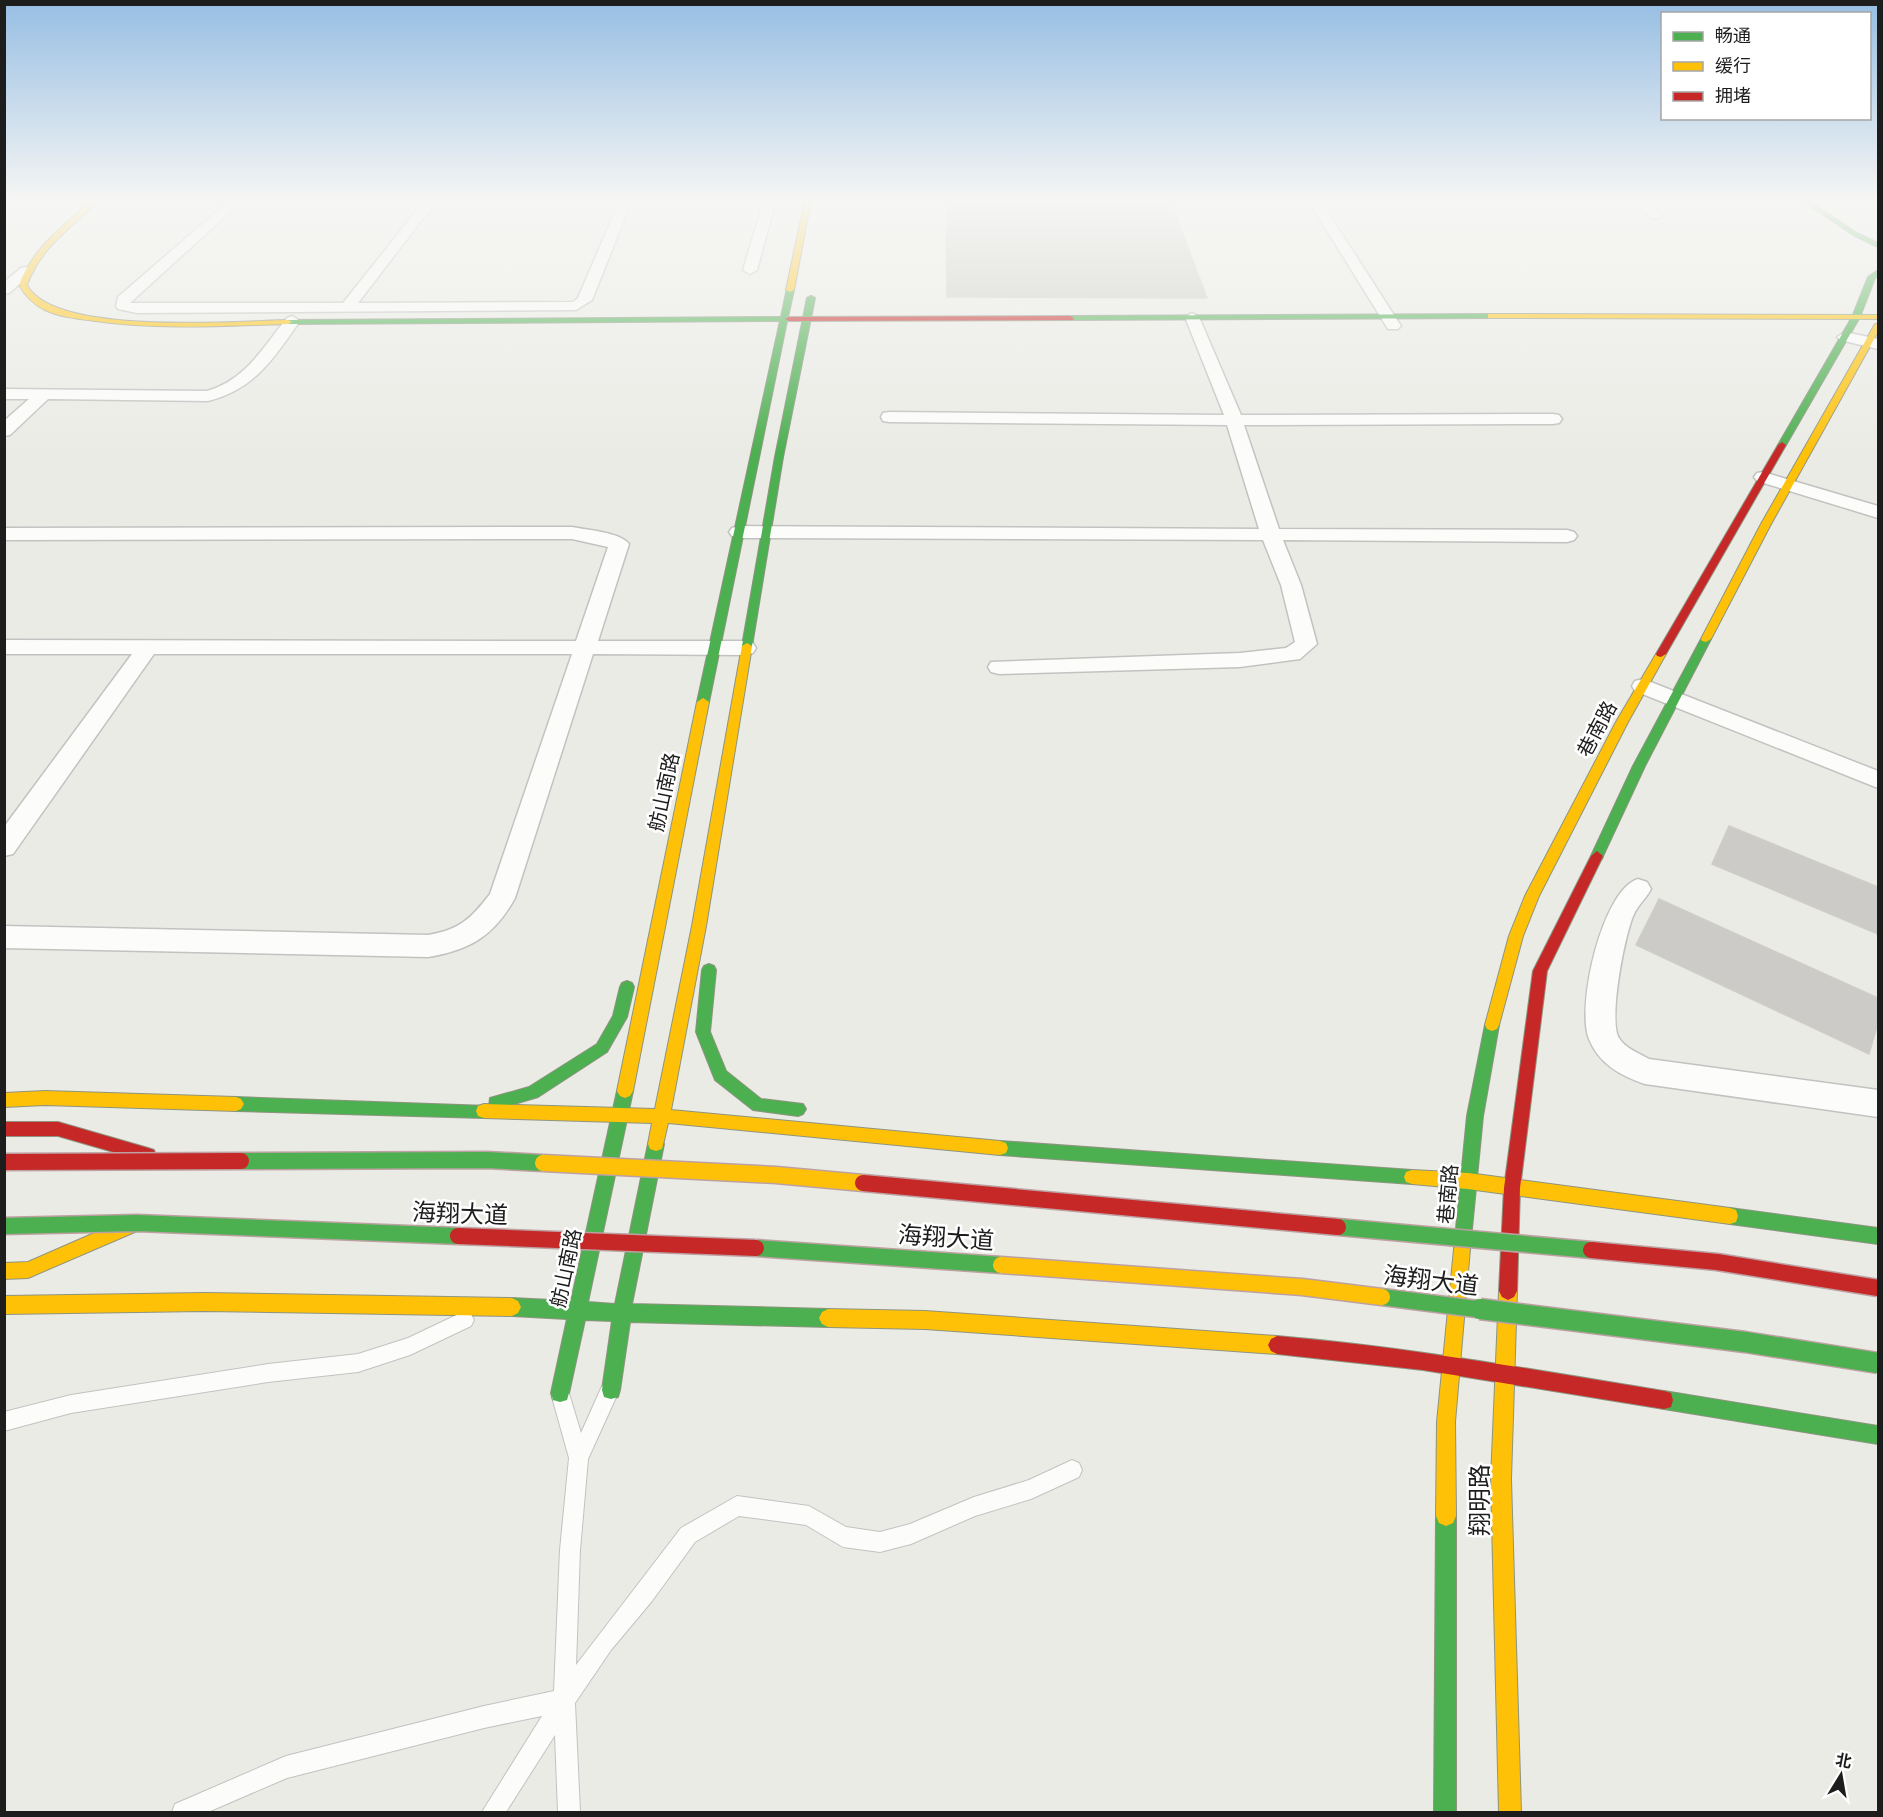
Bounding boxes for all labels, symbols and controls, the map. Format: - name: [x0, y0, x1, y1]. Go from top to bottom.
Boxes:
- legend: [1661, 12, 1871, 120]
- text: 畅通: [1715, 26, 1751, 47]
- text: 缓行: [1715, 56, 1751, 77]
- text: 拥堵: [1715, 86, 1751, 107]
- street label: 巷南路: [1573, 697, 1623, 762]
- street label: 舫山南路: [645, 751, 685, 834]
- street label: 巷南路: [1434, 1163, 1464, 1225]
- street label: 海翔大道: [412, 1198, 508, 1231]
- street label: 海翔大道: [897, 1221, 995, 1256]
- street label: 舫山南路: [547, 1227, 587, 1310]
- street label: 海翔大道: [1382, 1261, 1480, 1302]
- street label: 翔明路: [1466, 1464, 1495, 1536]
- north arrow: [1811, 1745, 1871, 1805]
- text: 北: [1834, 1751, 1853, 1773]

